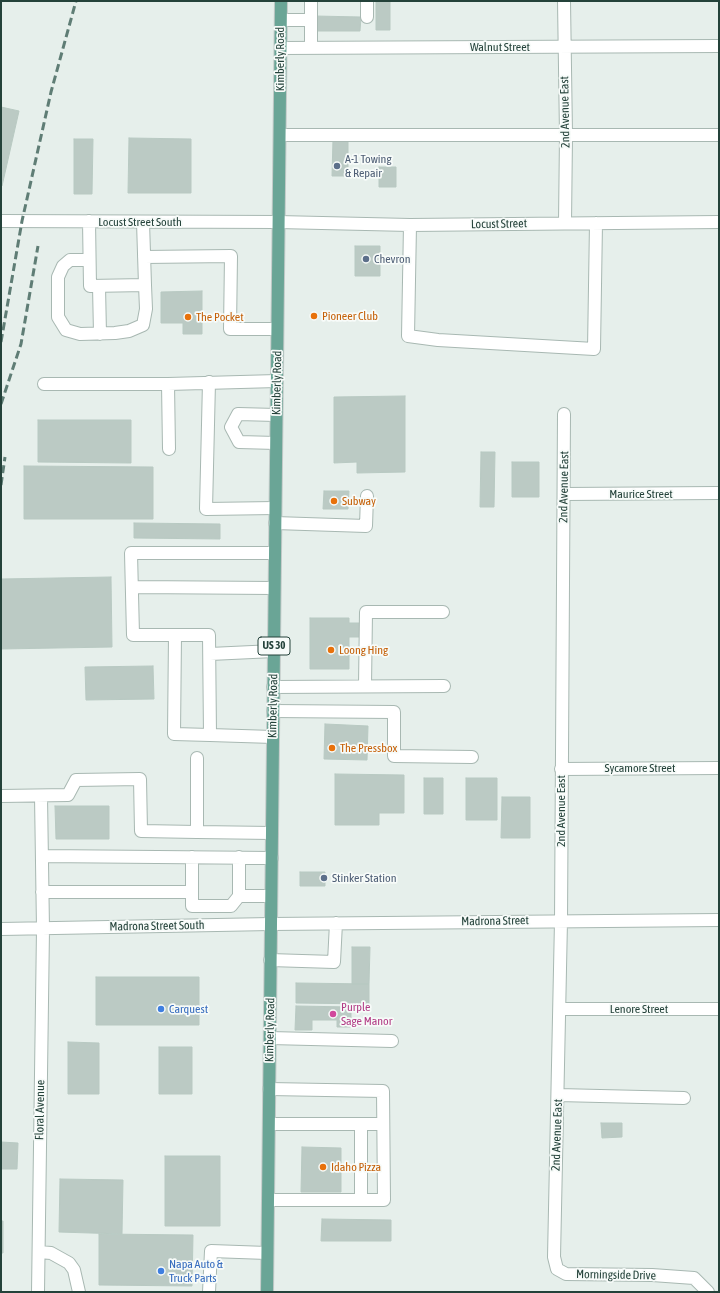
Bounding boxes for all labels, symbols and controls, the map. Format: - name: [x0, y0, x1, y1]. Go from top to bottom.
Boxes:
- street label: Kimberly Road: [273, 27, 287, 91]
- street label: Walnut Street: [470, 40, 530, 54]
- street label: 2nd Avenue East: [557, 76, 573, 148]
- place label: A-1 Towing & Repair: [345, 152, 392, 180]
- marker: A-1 Towing & Repair: [332, 161, 342, 171]
- street label: Locust Street South: [98, 215, 182, 229]
- street label: Locust Street: [471, 216, 527, 232]
- place label: Chevron: [374, 252, 410, 266]
- marker: Chevron: [361, 254, 371, 264]
- place label: Pioneer Club: [322, 309, 378, 323]
- place label: The Pocket: [196, 310, 244, 324]
- marker: Pioneer Club: [309, 311, 319, 321]
- marker: The Pocket: [183, 312, 193, 322]
- street label: Kimberly Road: [269, 351, 285, 415]
- street label: 2nd Avenue East: [556, 451, 572, 523]
- street label: Maurice Street: [609, 487, 673, 501]
- place label: Subway: [342, 494, 376, 508]
- marker: Subway: [329, 496, 339, 506]
- road number: US 30: [258, 637, 290, 655]
- place label: Loong Hing: [339, 643, 388, 657]
- marker: Loong Hing: [326, 645, 336, 655]
- street label: Kimberly Road: [265, 674, 281, 738]
- place label: The Pressbox: [340, 741, 397, 755]
- marker: The Pressbox: [327, 743, 337, 753]
- street label: Sycamore Street: [604, 761, 676, 775]
- street label: 2nd Avenue East: [554, 775, 568, 847]
- place label: Stinker Station: [332, 871, 396, 885]
- marker: Stinker Station: [319, 873, 329, 883]
- street label: Madrona Street: [461, 913, 529, 929]
- street label: Madrona Street South: [109, 918, 205, 934]
- street label: Kimberly Road: [262, 998, 278, 1062]
- place label: Purple Sage Manor: [341, 1000, 392, 1028]
- place label: Carquest: [169, 1002, 208, 1016]
- street label: Lenore Street: [610, 1002, 668, 1016]
- marker: Carquest: [156, 1004, 166, 1014]
- marker: Purple Sage Manor: [328, 1009, 338, 1019]
- street label: Floral Avenue: [32, 1080, 48, 1140]
- street label: 2nd Avenue East: [549, 1099, 565, 1171]
- place label: Idaho Pizza: [331, 1160, 381, 1174]
- marker: Idaho Pizza: [318, 1162, 328, 1172]
- place label: Napa Auto & Truck Parts: [169, 1257, 223, 1285]
- marker: Napa Auto & Truck Parts: [156, 1266, 166, 1276]
- street label: Morningside Drive: [576, 1267, 656, 1283]

